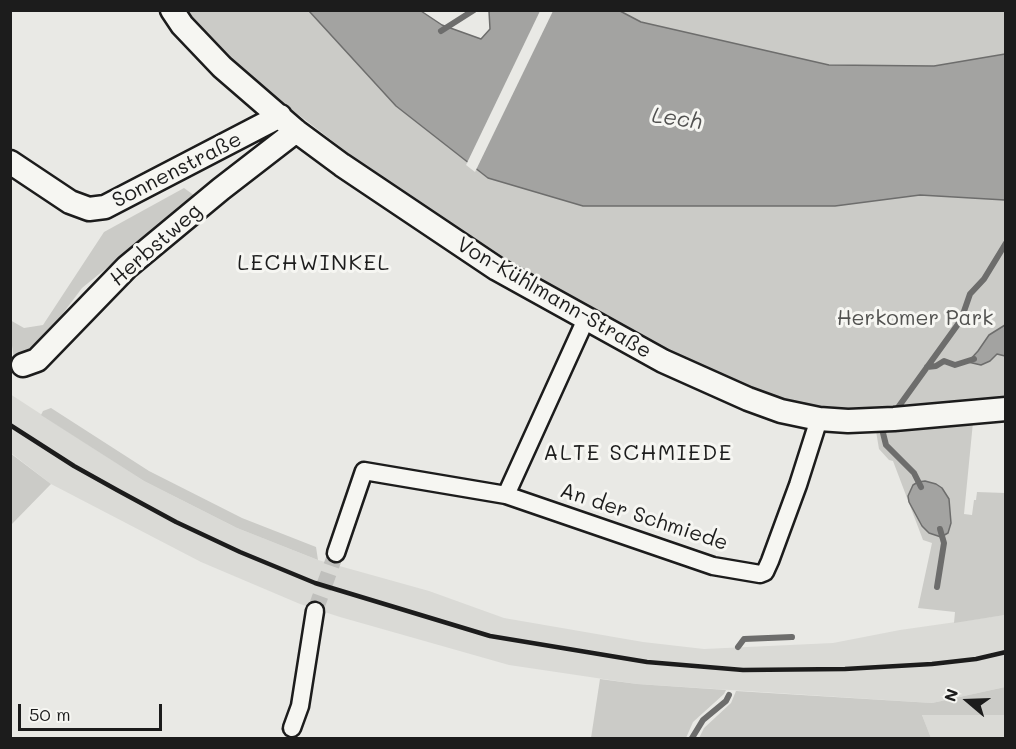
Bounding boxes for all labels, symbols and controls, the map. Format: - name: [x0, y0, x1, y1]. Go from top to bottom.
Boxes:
- water label: Lech: [650, 102, 704, 136]
- street label: Sonnenstraße: [108, 127, 246, 213]
- street label: Herbstweg: [105, 198, 207, 292]
- street label: Von-Kühlmann-Straße: [452, 232, 656, 364]
- district label: LECHWINKEL: [237, 250, 391, 276]
- park label: Herkomer Park: [837, 306, 993, 332]
- district label: ALTE SCHMIEDE: [543, 440, 733, 466]
- street label: An der Schmiede: [557, 478, 731, 556]
- north arrow: [938, 671, 998, 731]
- text: N: [939, 686, 962, 704]
- scale bar: [21, 692, 165, 730]
- text: 50 m: [29, 702, 71, 726]

